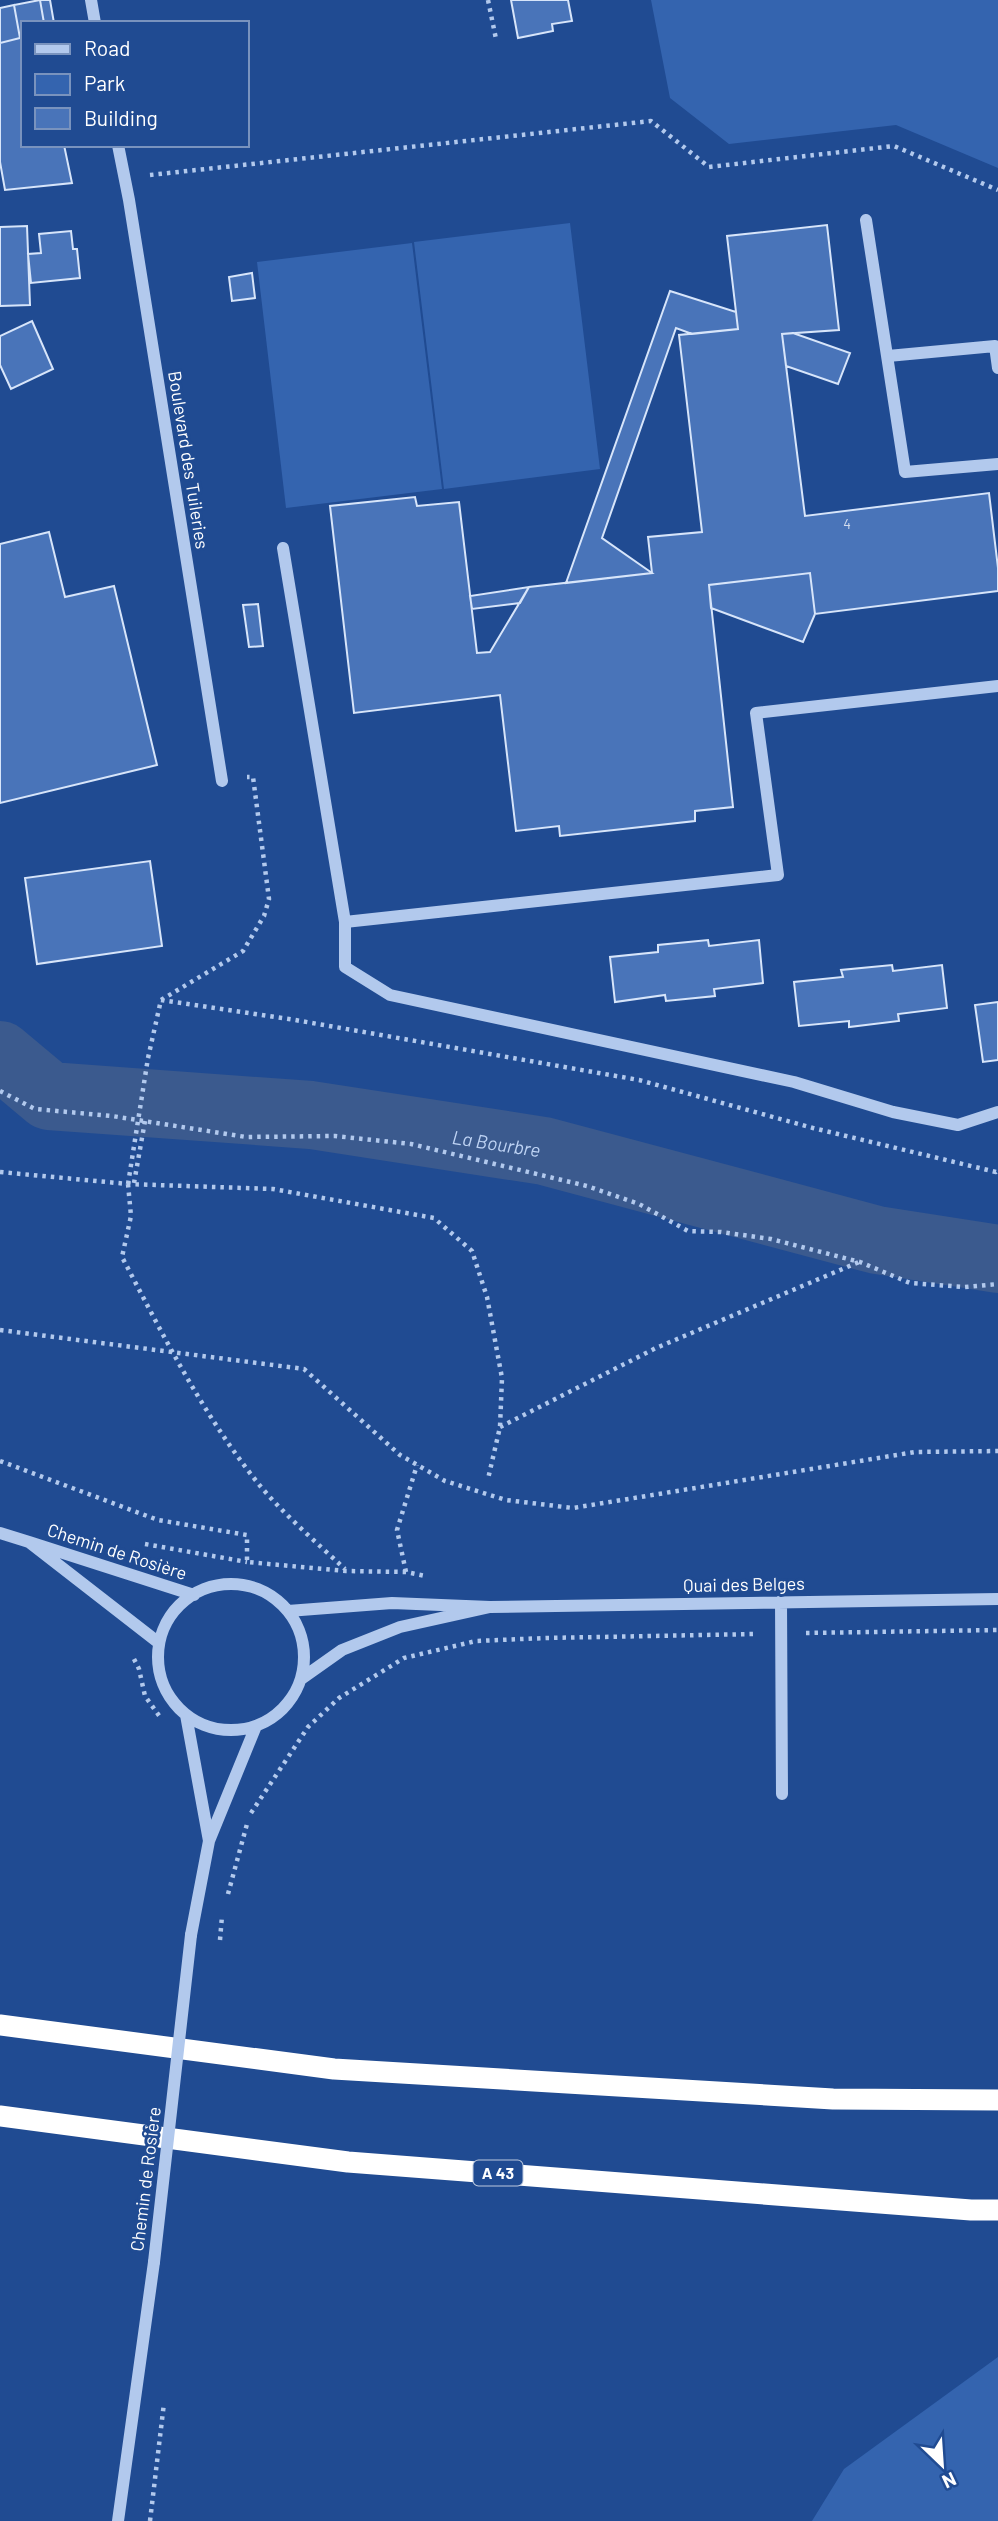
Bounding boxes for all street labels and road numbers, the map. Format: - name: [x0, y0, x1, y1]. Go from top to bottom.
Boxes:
- street label: Boulevard des Tuileries: [164, 369, 214, 550]
- street label: Chemin de Rosière: [45, 1518, 190, 1584]
- street label: Quai des Belges: [683, 1572, 805, 1596]
- street label: Chemin de Rosière: [125, 2105, 165, 2252]
- road number: A 43: [474, 2160, 522, 2186]

